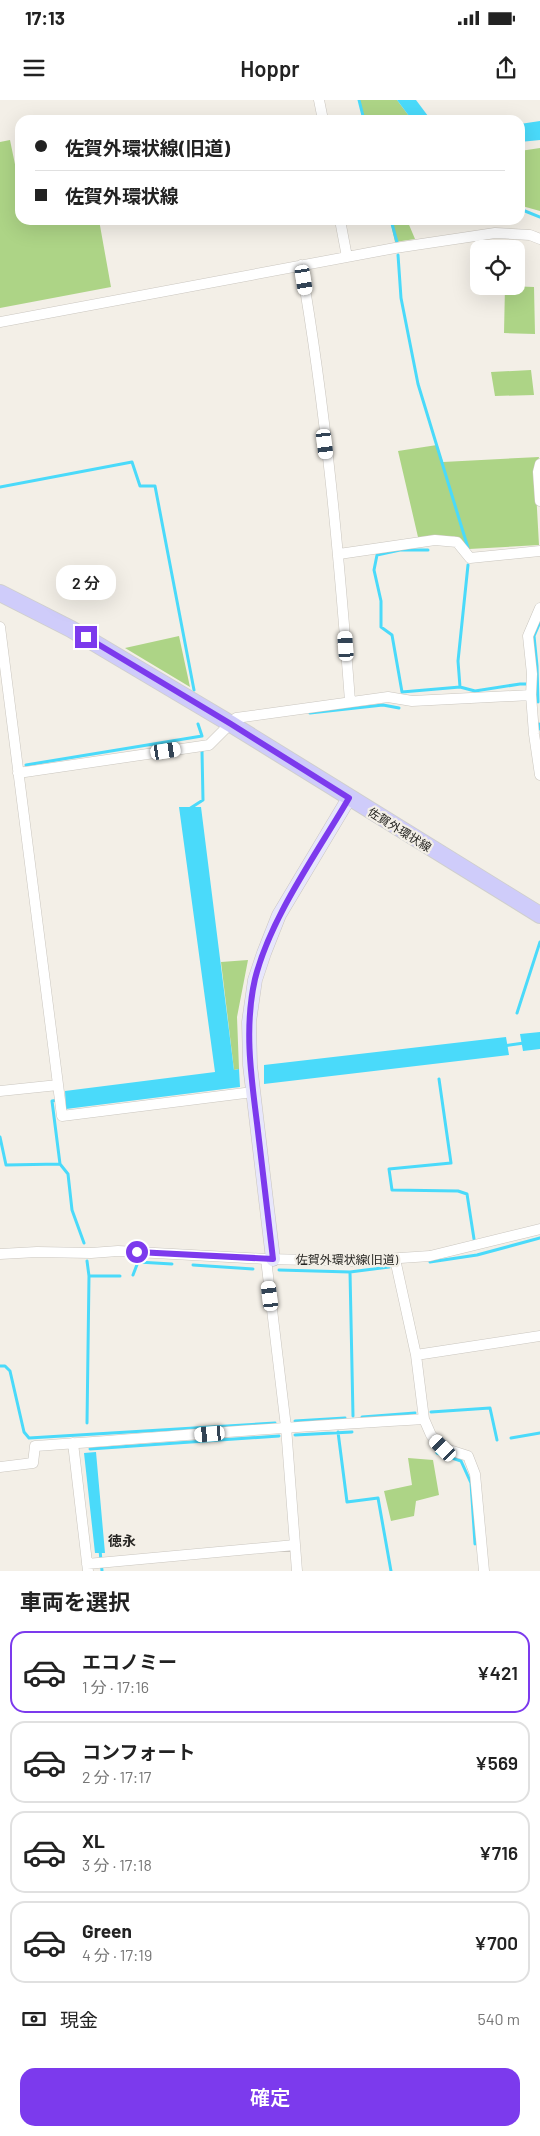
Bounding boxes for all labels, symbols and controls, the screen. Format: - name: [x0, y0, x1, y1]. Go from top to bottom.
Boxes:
- text: 17:13: [25, 6, 65, 29]
- icon: menu: [20, 54, 48, 82]
- icon: share: [492, 54, 520, 82]
- text: Hoppr: [240, 55, 300, 81]
- text: 佐賀外環状線(旧道): [65, 136, 230, 159]
- text: 佐賀外環状線: [65, 184, 179, 207]
- map controls: [470, 240, 525, 295]
- button: locate: [470, 240, 525, 295]
- car: [294, 264, 313, 296]
- car: [315, 428, 334, 460]
- callout: 2 分: [56, 564, 116, 600]
- text: 2 分: [72, 573, 100, 592]
- route end: [75, 626, 97, 648]
- car: [337, 631, 354, 661]
- car: [150, 741, 181, 761]
- street label: 佐賀外環状線: [366, 804, 434, 854]
- route start: [126, 1241, 148, 1263]
- street label: 佐賀外環状線(旧道): [296, 1252, 399, 1266]
- car: [260, 1280, 279, 1312]
- car: [194, 1425, 225, 1443]
- car: [427, 1432, 458, 1464]
- district label: 徳永: [108, 1532, 136, 1549]
- text: 車両を選択: [20, 1588, 130, 1614]
- icon: car: [22, 1650, 67, 1695]
- text: エコノミー: [82, 1650, 177, 1673]
- text: ¥421: [477, 1661, 518, 1684]
- text: 1 分 · 17:16: [82, 1677, 149, 1696]
- icon: car: [22, 1740, 67, 1785]
- text: コンフォート: [82, 1740, 195, 1763]
- text: ¥569: [475, 1751, 518, 1774]
- text: 2 分 · 17:17: [82, 1767, 151, 1786]
- text: XL: [82, 1829, 105, 1852]
- icon: car: [22, 1830, 67, 1875]
- text: ¥716: [479, 1841, 518, 1864]
- text: 3 分 · 17:18: [82, 1855, 152, 1874]
- text: Green: [82, 1919, 132, 1942]
- icon: car: [22, 1920, 67, 1965]
- text: ¥700: [474, 1931, 518, 1954]
- text: 4 分 · 17:19: [82, 1945, 152, 1964]
- icon: cash: [20, 2005, 48, 2033]
- text: 現金: [60, 2008, 98, 2031]
- text: 540 m: [477, 2009, 520, 2028]
- button: 確定: [20, 2068, 520, 2126]

